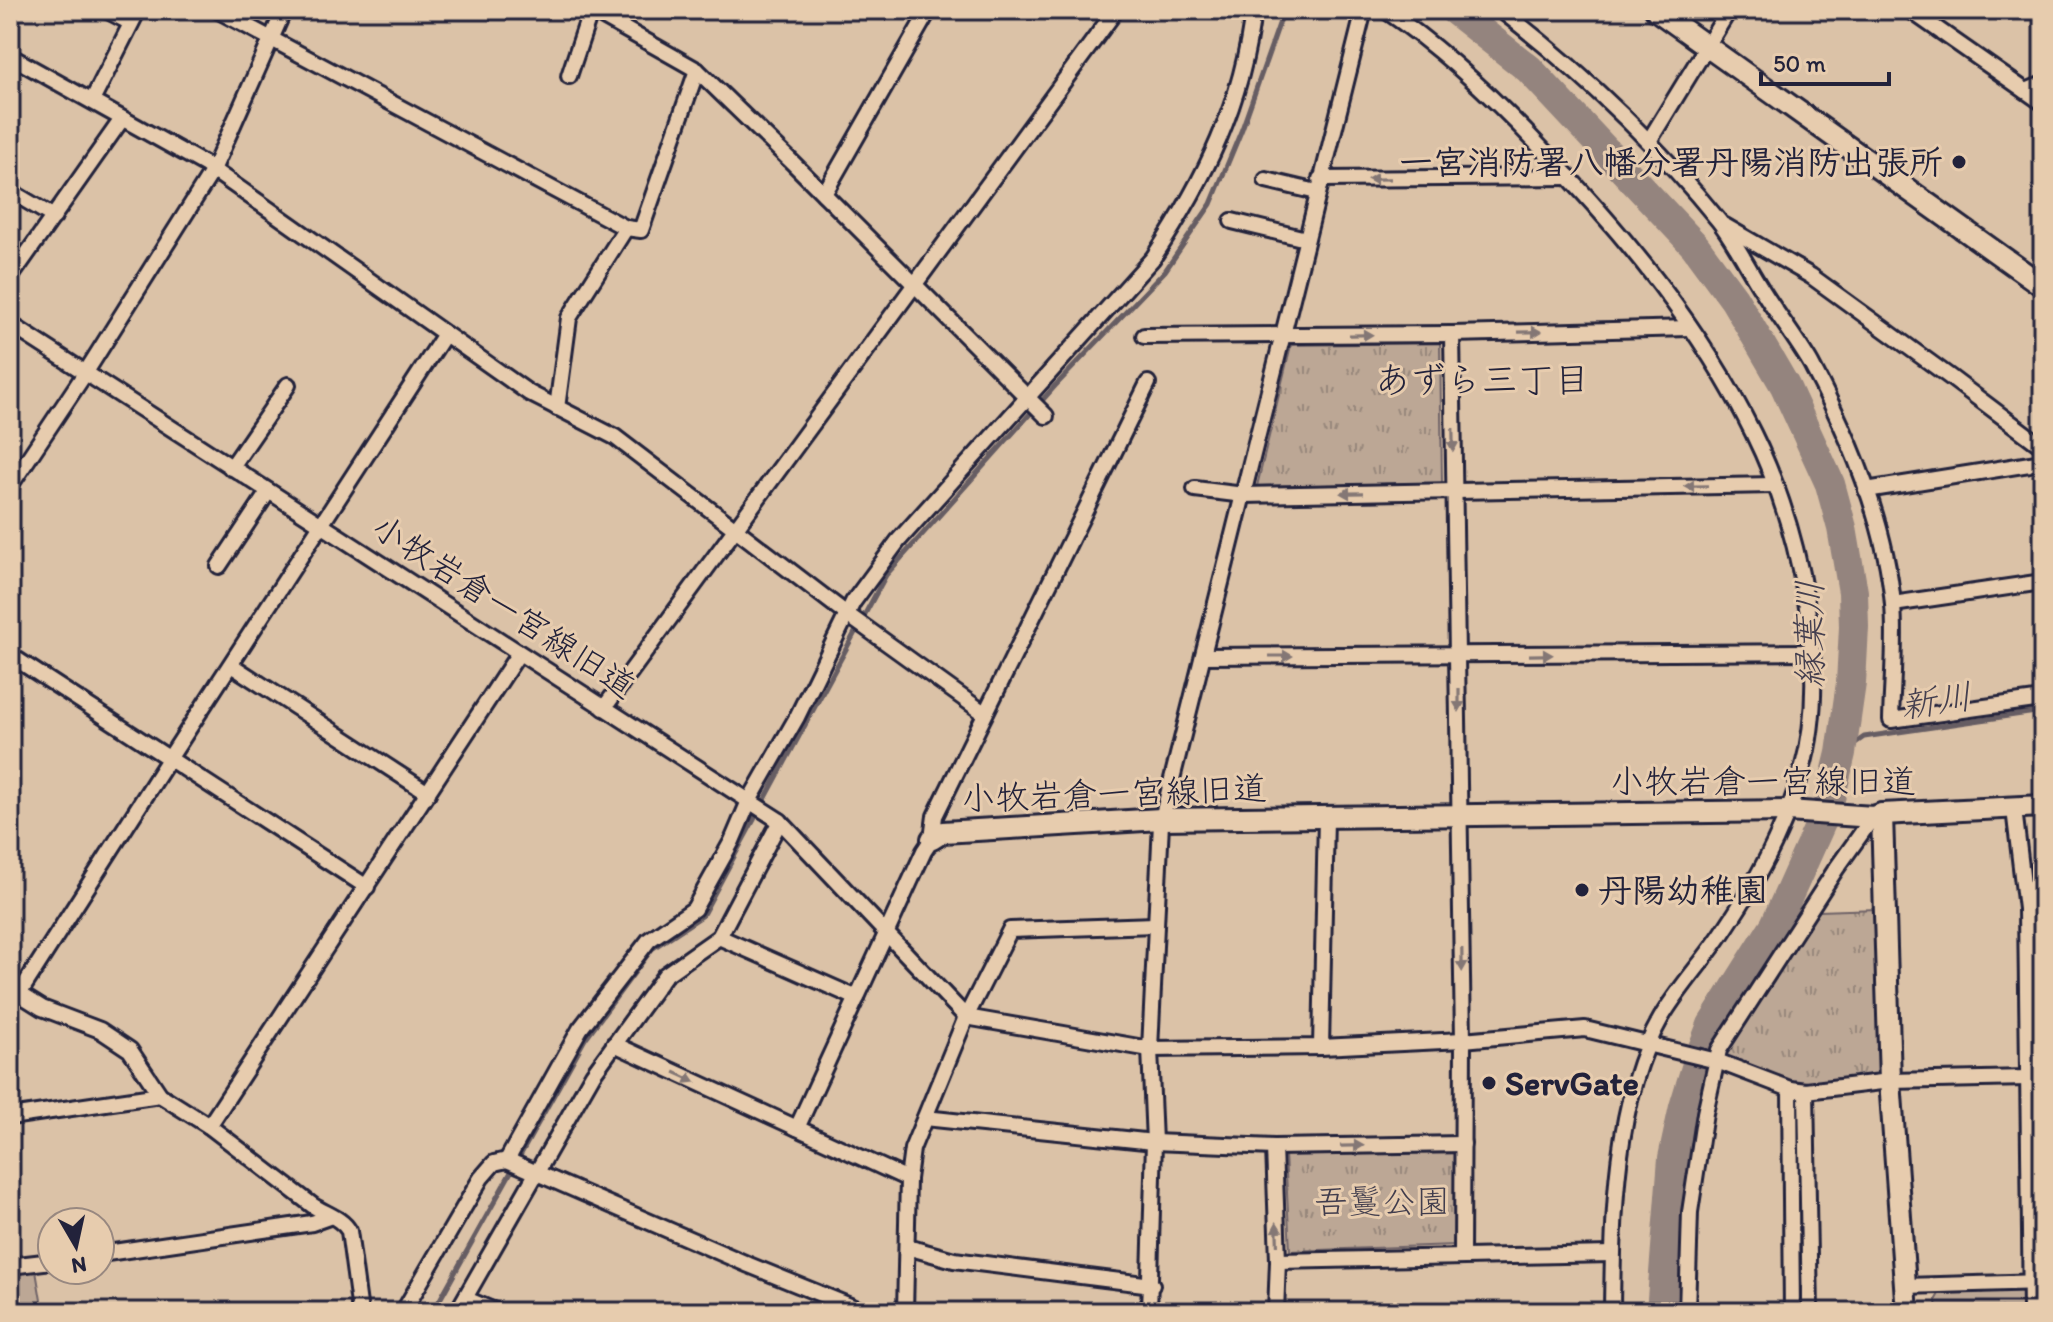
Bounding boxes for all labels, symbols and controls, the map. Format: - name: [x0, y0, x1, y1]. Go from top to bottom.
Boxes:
- scale bar: [1761, 36, 1889, 86]
- text: 50 m: [1773, 49, 1826, 78]
- place label: 一宮消防署八幡分署丹陽消防出張所: [1399, 142, 1943, 183]
- marker: 一宮消防署八幡分署丹陽消防出張所: [1950, 153, 1968, 171]
- one-way arrow: [1366, 173, 1391, 185]
- one-way arrow: [1518, 326, 1543, 338]
- one-way arrow: [1349, 329, 1374, 341]
- district label: あずら三丁目: [1374, 358, 1590, 401]
- one-way arrow: [1447, 428, 1460, 453]
- one-way arrow: [1683, 480, 1708, 493]
- one-way arrow: [1339, 487, 1364, 499]
- street label: 小牧岩倉一宮線旧道: [364, 506, 643, 707]
- water label: 縁葉川: [1788, 580, 1831, 688]
- one-way arrow: [1529, 649, 1554, 661]
- one-way arrow: [1269, 650, 1294, 662]
- water label: 新川: [1897, 674, 1975, 727]
- one-way arrow: [1453, 688, 1466, 713]
- street label: 小牧岩倉一宮線旧道: [1610, 761, 1916, 802]
- street label: 小牧岩倉一宮線旧道: [960, 768, 1268, 819]
- place label: 丹陽幼稚園: [1598, 870, 1768, 911]
- marker: 丹陽幼稚園: [1573, 881, 1591, 899]
- one-way arrow: [1456, 948, 1468, 973]
- place label: ServGate: [1505, 1063, 1639, 1104]
- one-way arrow: [673, 1070, 697, 1083]
- marker: ServGate: [1480, 1074, 1498, 1092]
- one-way arrow: [1340, 1139, 1365, 1152]
- park label: 吾鬘公園: [1314, 1181, 1450, 1222]
- north arrow: [36, 1206, 116, 1286]
- one-way arrow: [1271, 1221, 1283, 1246]
- text: N: [70, 1251, 89, 1280]

